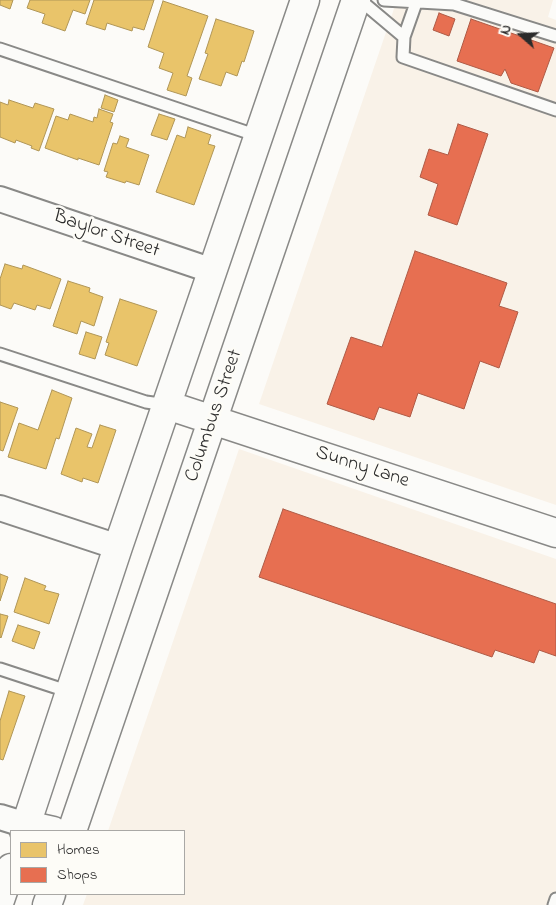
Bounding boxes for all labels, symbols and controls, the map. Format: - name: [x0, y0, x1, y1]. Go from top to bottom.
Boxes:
- north arrow: [496, 10, 546, 60]
- text: N: [495, 22, 518, 38]
- street label: Baylor Street: [50, 206, 162, 264]
- street label: Columbus Street: [181, 347, 249, 485]
- street label: Sunny Lane: [312, 442, 412, 494]
- legend: [10, 830, 185, 895]
- text: Homes: [57, 839, 100, 861]
- text: Shops: [57, 864, 97, 886]

